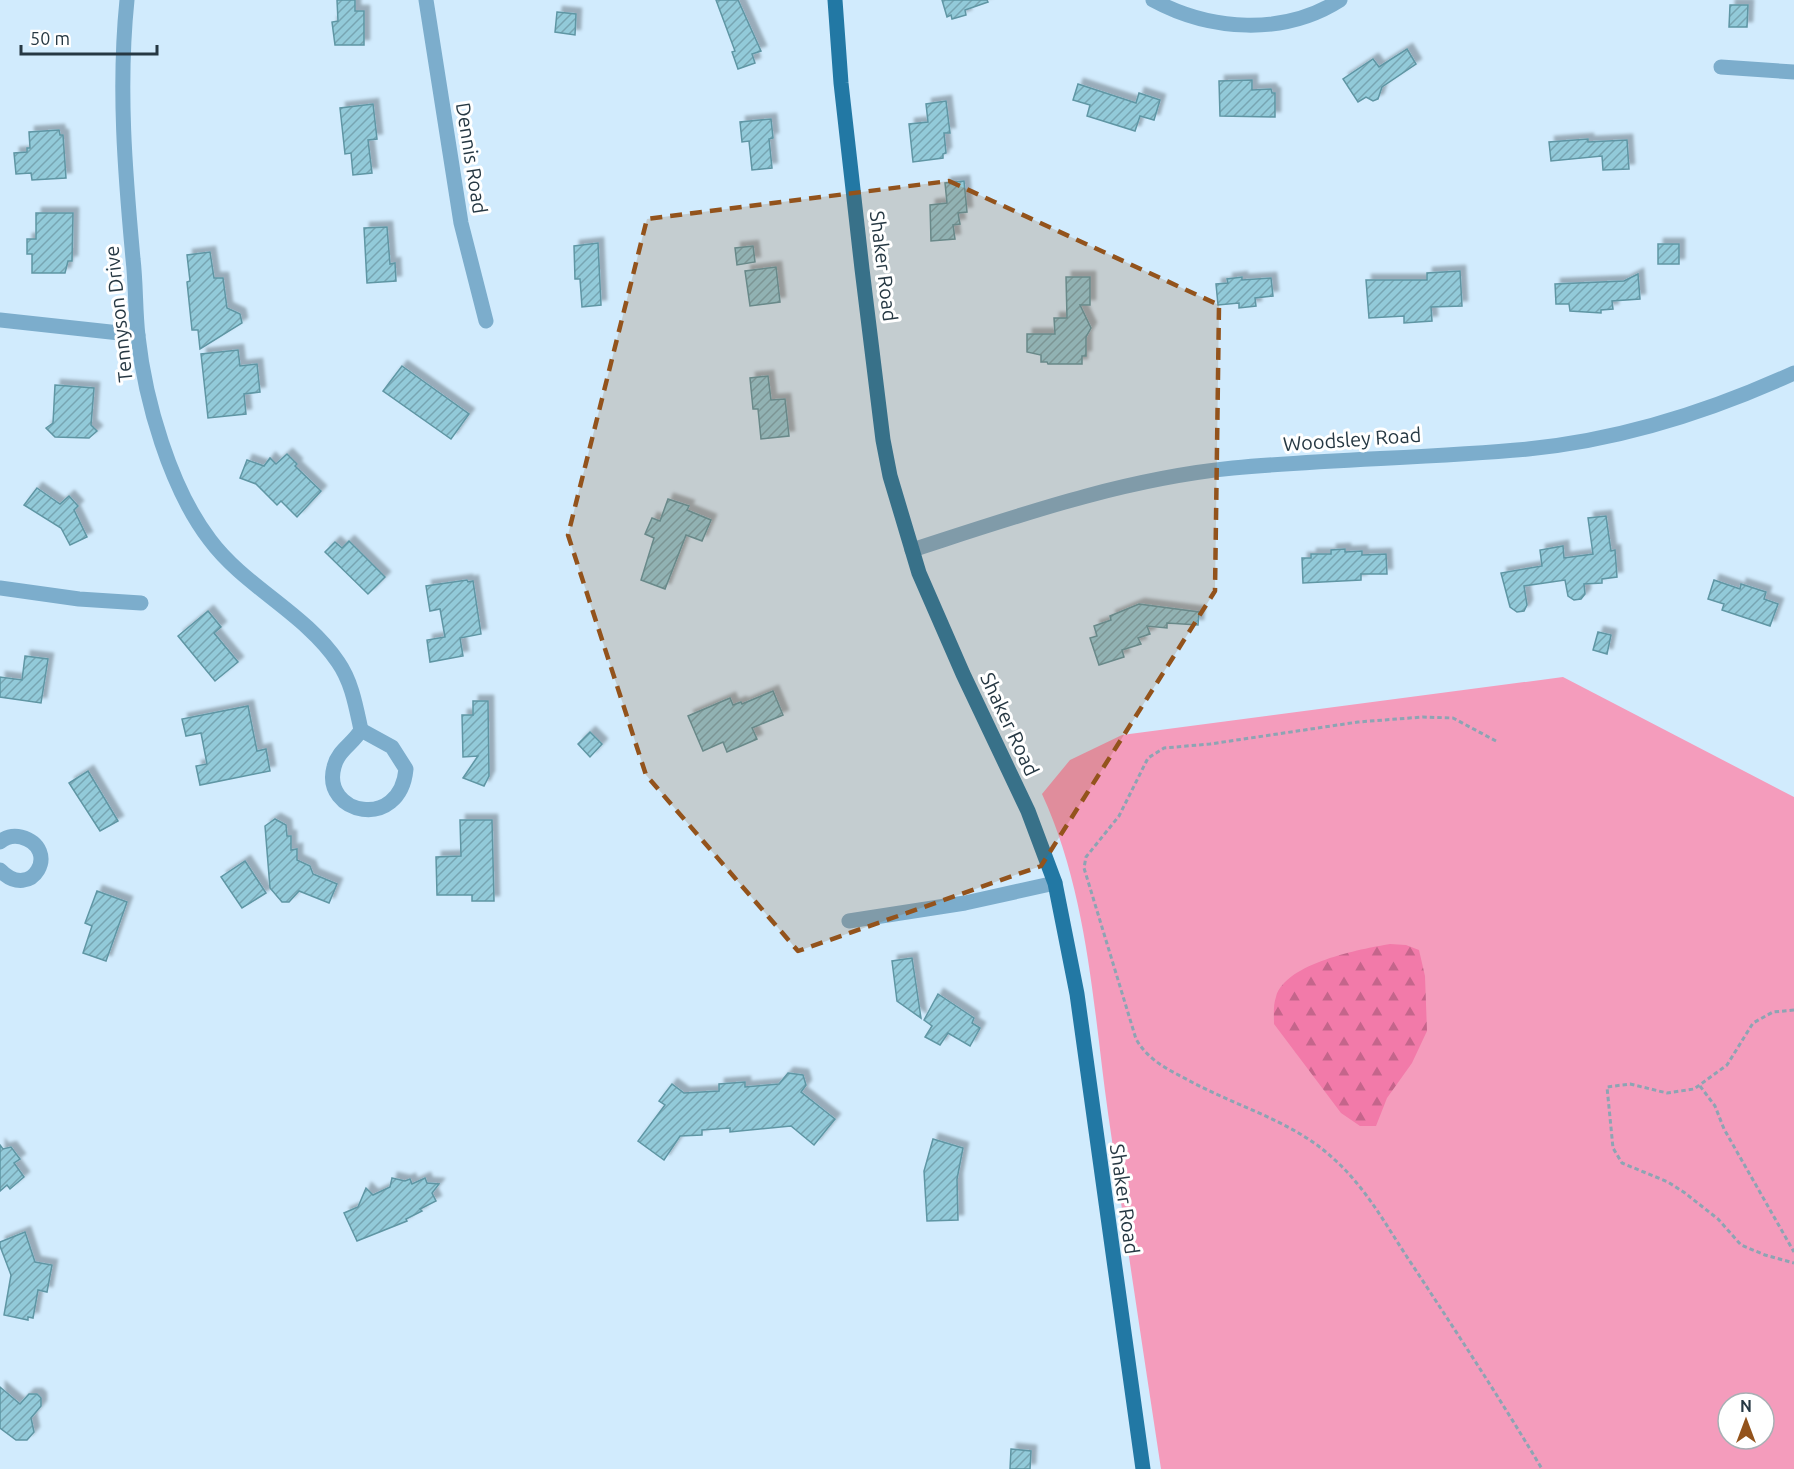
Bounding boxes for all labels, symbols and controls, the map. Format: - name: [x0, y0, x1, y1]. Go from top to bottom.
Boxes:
- scale bar: [21, 18, 158, 56]
- text: 50 m: [30, 28, 70, 48]
- street label: Dennis Road: [452, 101, 492, 215]
- street label: Shaker Road: [866, 209, 902, 323]
- street label: Tennyson Drive: [99, 245, 137, 383]
- street label: Woodsley Road: [1282, 423, 1422, 455]
- street label: Shaker Road: [976, 669, 1044, 779]
- street label: Shaker Road: [1106, 1142, 1144, 1256]
- north arrow: [1716, 1391, 1776, 1451]
- text: N: [1740, 1397, 1752, 1415]

